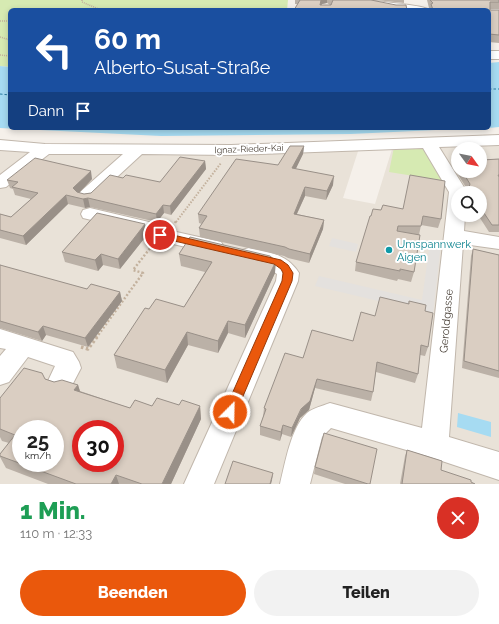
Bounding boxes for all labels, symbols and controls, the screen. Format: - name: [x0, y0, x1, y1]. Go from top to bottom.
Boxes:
- text: 60 m: [94, 23, 161, 56]
- icon: left: [28, 24, 80, 76]
- text: Alberto-Susat-Straße: [94, 57, 270, 78]
- icon: arrive: [72, 100, 94, 122]
- text: Dann: [28, 102, 64, 120]
- north arrow: [451, 142, 487, 178]
- map controls: [451, 142, 487, 222]
- street label: Ignaz-Rieder-Kai: [214, 143, 284, 155]
- button: search: [451, 186, 487, 222]
- pin: [143, 218, 177, 252]
- icon: arrive: [149, 224, 171, 246]
- place label: Umspannwerk Aigen: [397, 238, 471, 264]
- marker: Umspannwerk Aigen: [384, 245, 394, 255]
- street label: Geroldgasse: [437, 288, 456, 354]
- position arrow: [209, 391, 251, 433]
- speed limit sign: 30: [72, 420, 124, 472]
- text: 25: [27, 429, 49, 453]
- text: km/h: [25, 450, 51, 461]
- text: 1 Min.: [20, 496, 86, 525]
- button: close: [437, 497, 479, 539]
- text: 110 m · 12:33: [20, 526, 92, 541]
- button: Beenden: [20, 570, 246, 616]
- button: Teilen: [254, 570, 479, 616]

